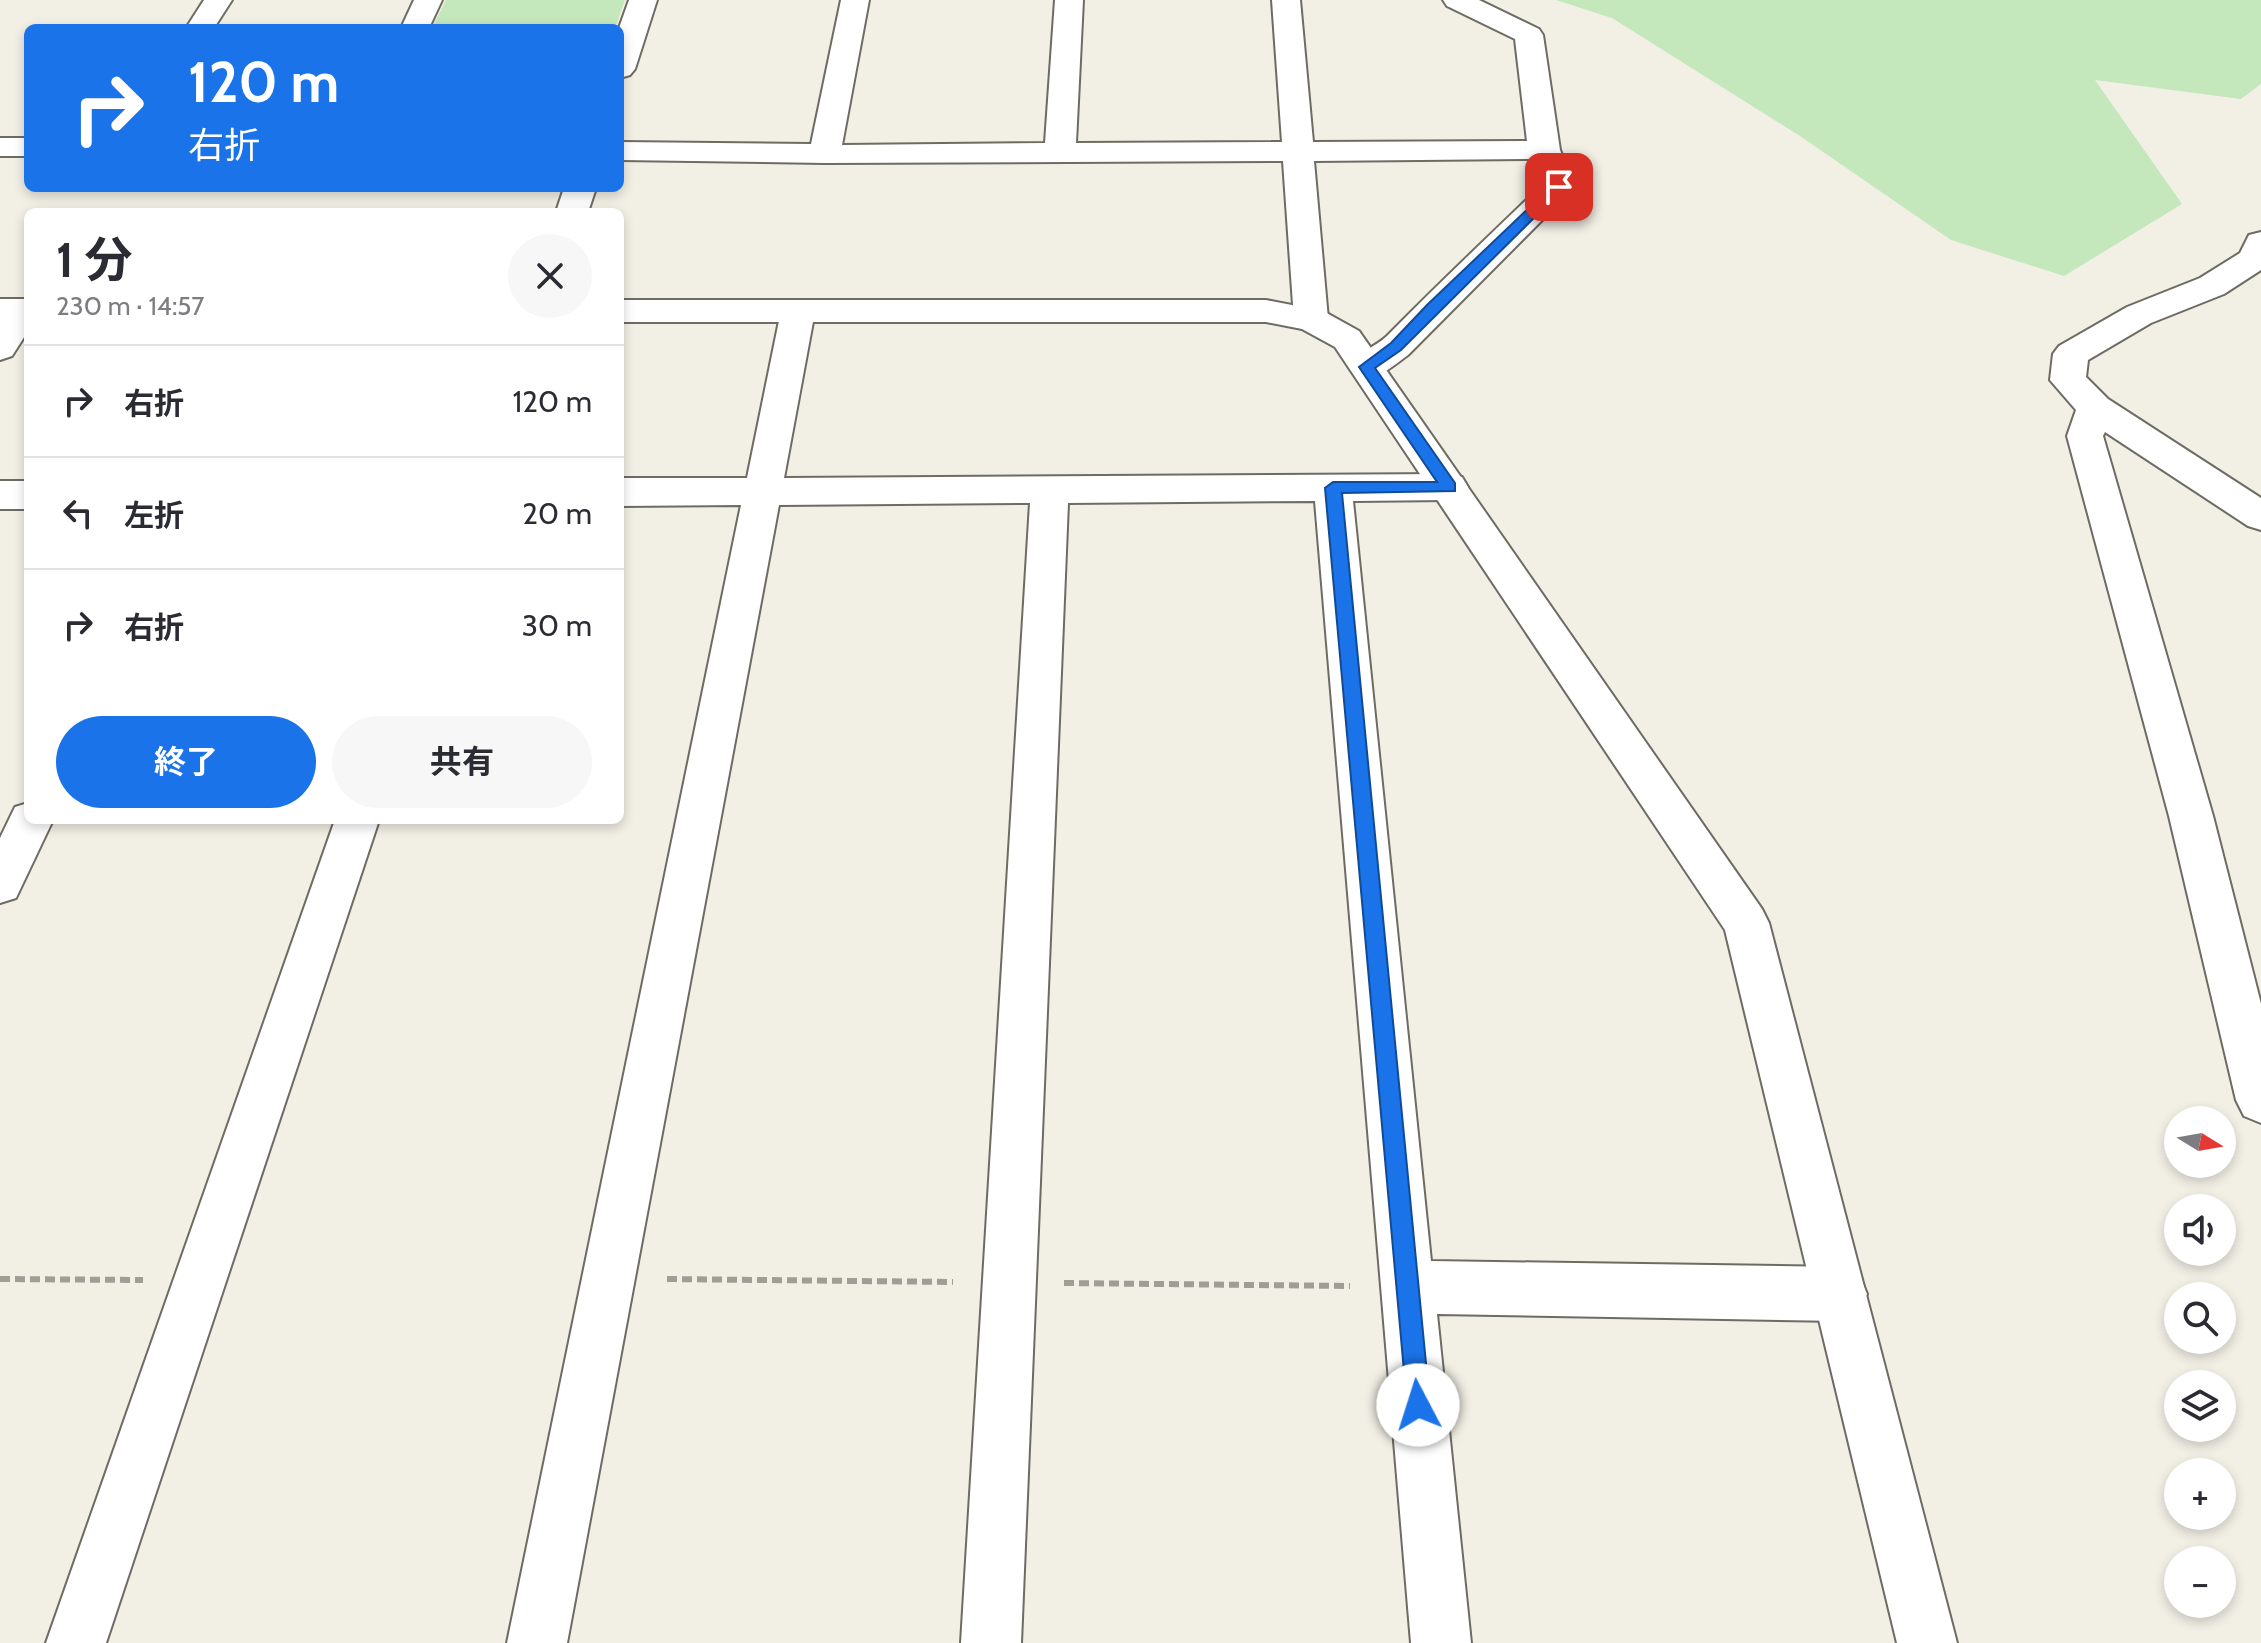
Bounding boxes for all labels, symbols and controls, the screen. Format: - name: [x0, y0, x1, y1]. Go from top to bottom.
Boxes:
- text: 120 m: [188, 48, 339, 116]
- icon: right: [56, 56, 160, 160]
- text: 右折: [188, 123, 260, 167]
- pin: [1525, 153, 1593, 221]
- icon: arrive: [1537, 165, 1581, 209]
- text: 1 分: [56, 231, 133, 289]
- button: close: [508, 234, 592, 318]
- text: 230 m · 14:57: [56, 290, 204, 322]
- icon: right: [56, 379, 100, 423]
- text: 120 m: [512, 383, 592, 420]
- text: 右折: [124, 385, 184, 422]
- icon: left: [56, 491, 100, 535]
- text: 20 m: [522, 495, 592, 532]
- text: 左折: [124, 497, 184, 534]
- icon: right: [56, 603, 100, 647]
- text: 30 m: [522, 607, 592, 644]
- text: 右折: [124, 609, 184, 646]
- button: 終了: [56, 716, 316, 808]
- button: 共有: [332, 716, 592, 808]
- north arrow: [2164, 1106, 2236, 1178]
- map controls: [2164, 1106, 2236, 1618]
- button: sound: [2164, 1194, 2236, 1266]
- button: search: [2164, 1282, 2236, 1354]
- position arrow: [1376, 1363, 1460, 1447]
- button: layers: [2164, 1370, 2236, 1442]
- button: +: [2164, 1458, 2236, 1530]
- button: −: [2164, 1546, 2236, 1618]

